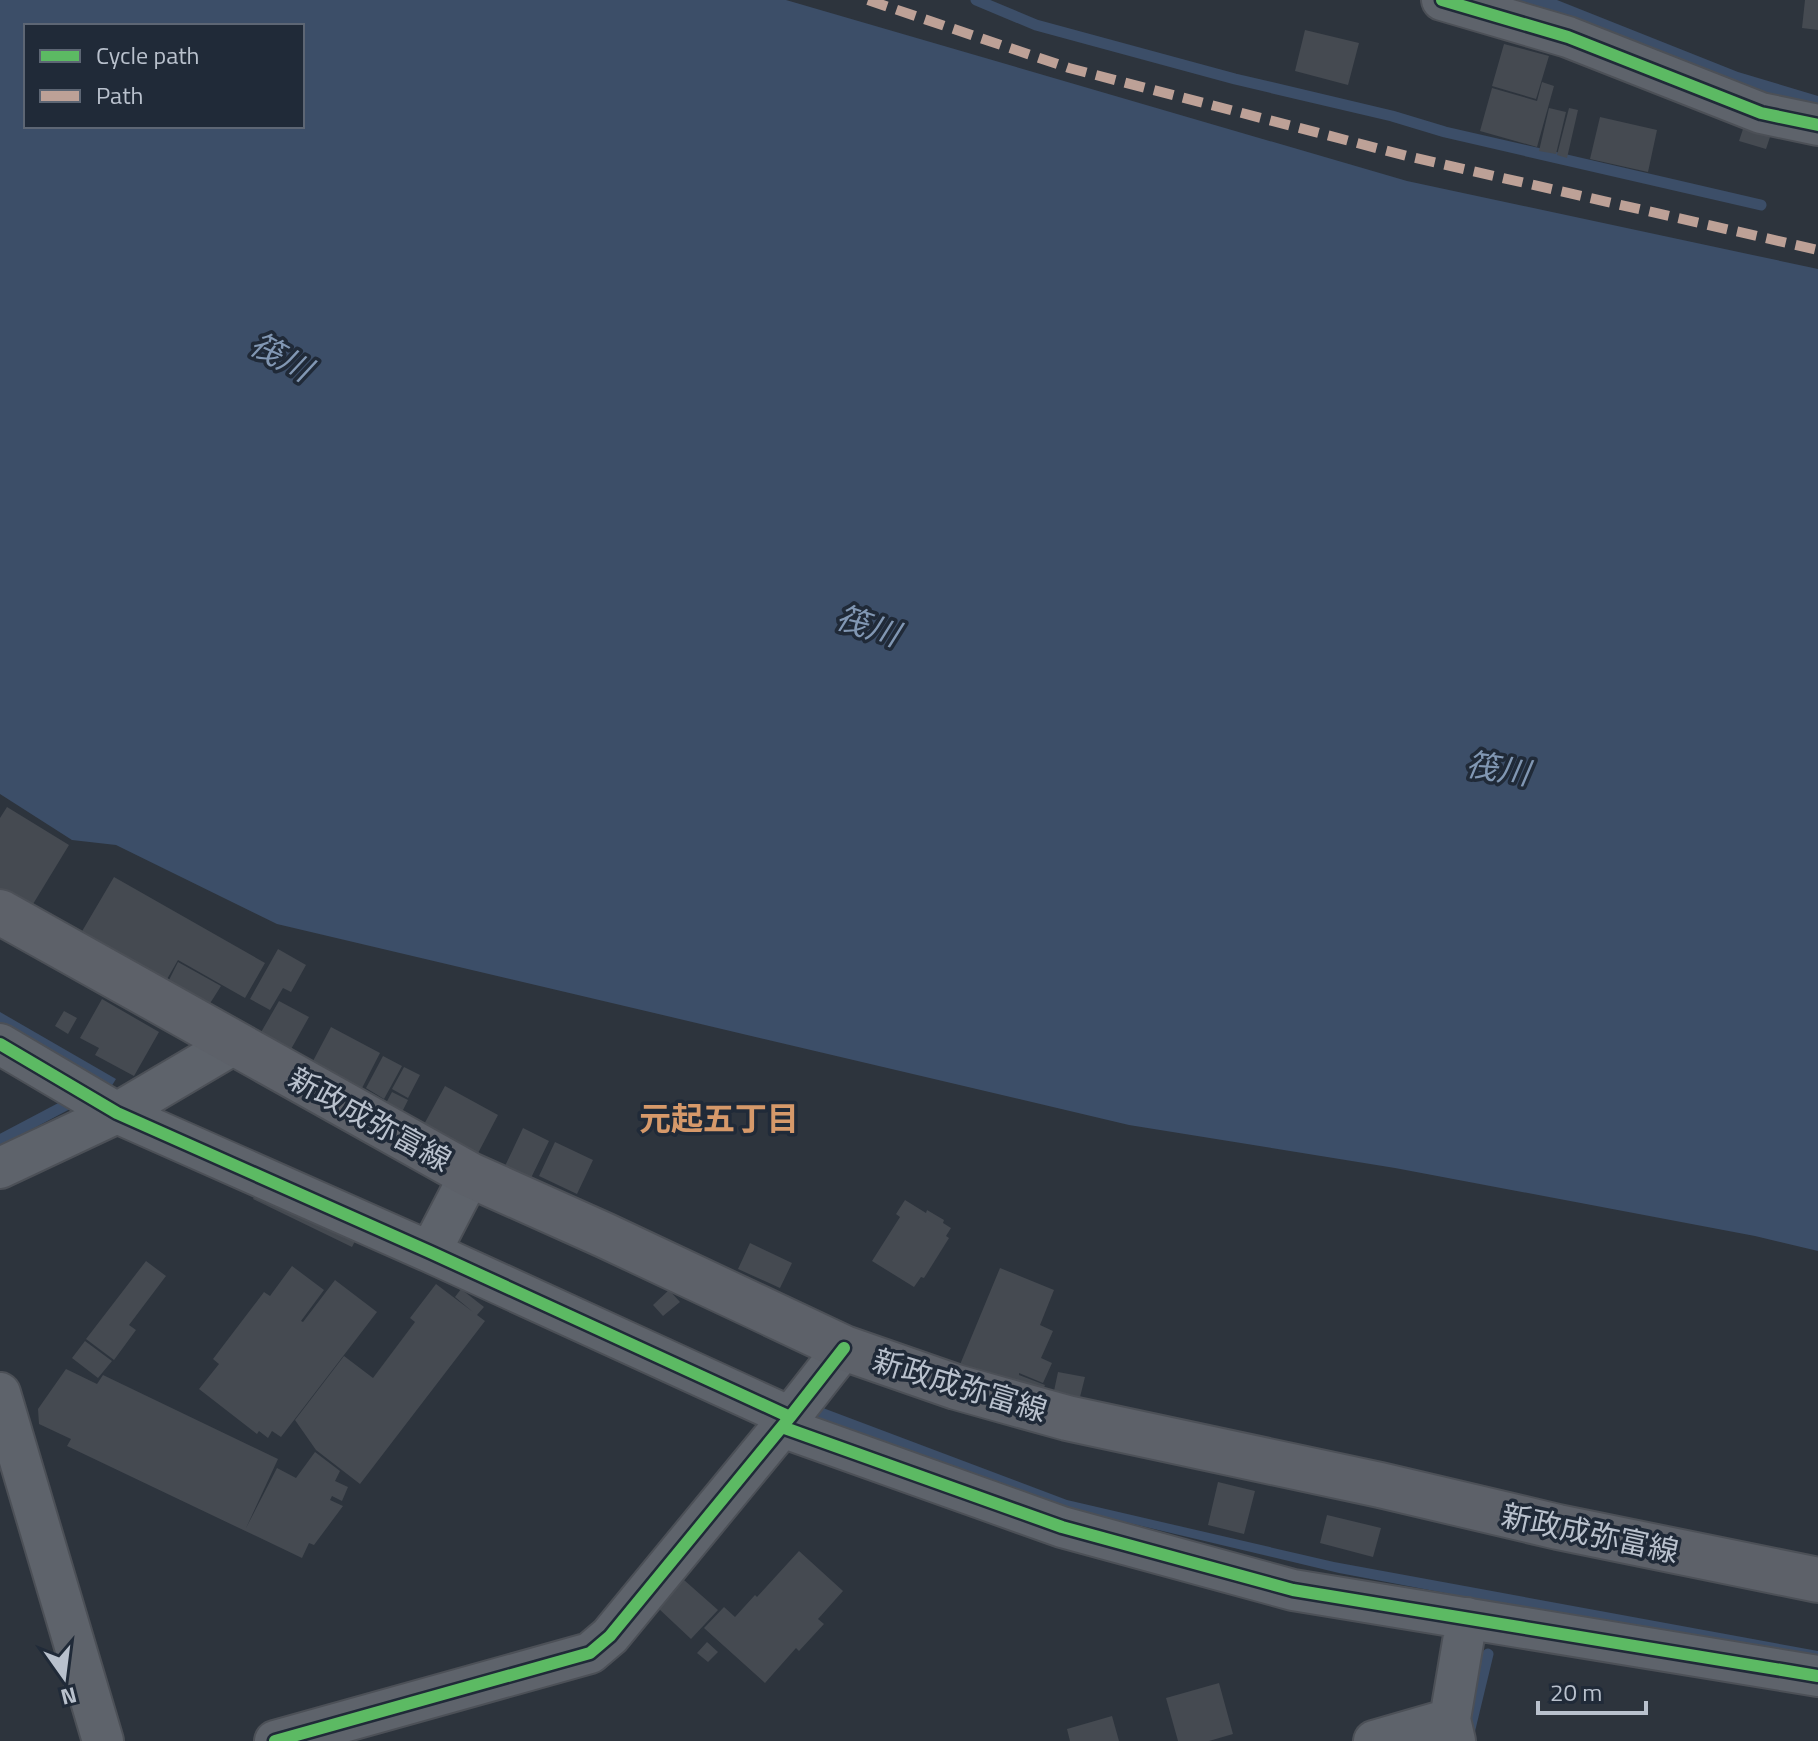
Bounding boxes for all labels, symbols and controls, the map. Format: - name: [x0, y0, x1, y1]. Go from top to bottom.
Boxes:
- legend: [24, 24, 304, 128]
- text: Cycle path: [96, 37, 199, 73]
- text: Path: [96, 77, 143, 113]
- water label: 筏川: [241, 319, 323, 394]
- water label: 筏川: [830, 592, 909, 659]
- water label: 筏川: [1463, 739, 1536, 797]
- street label: 新政成弥富線: [280, 1055, 460, 1183]
- district label: 元起五丁目: [639, 1094, 799, 1142]
- street label: 新政成弥富線: [867, 1337, 1053, 1433]
- street label: 新政成弥富線: [1497, 1492, 1683, 1574]
- north arrow: [24, 1637, 104, 1717]
- scale bar: [1538, 1665, 1646, 1715]
- text: 20 m: [1550, 1674, 1602, 1710]
- text: N: [57, 1678, 80, 1715]

